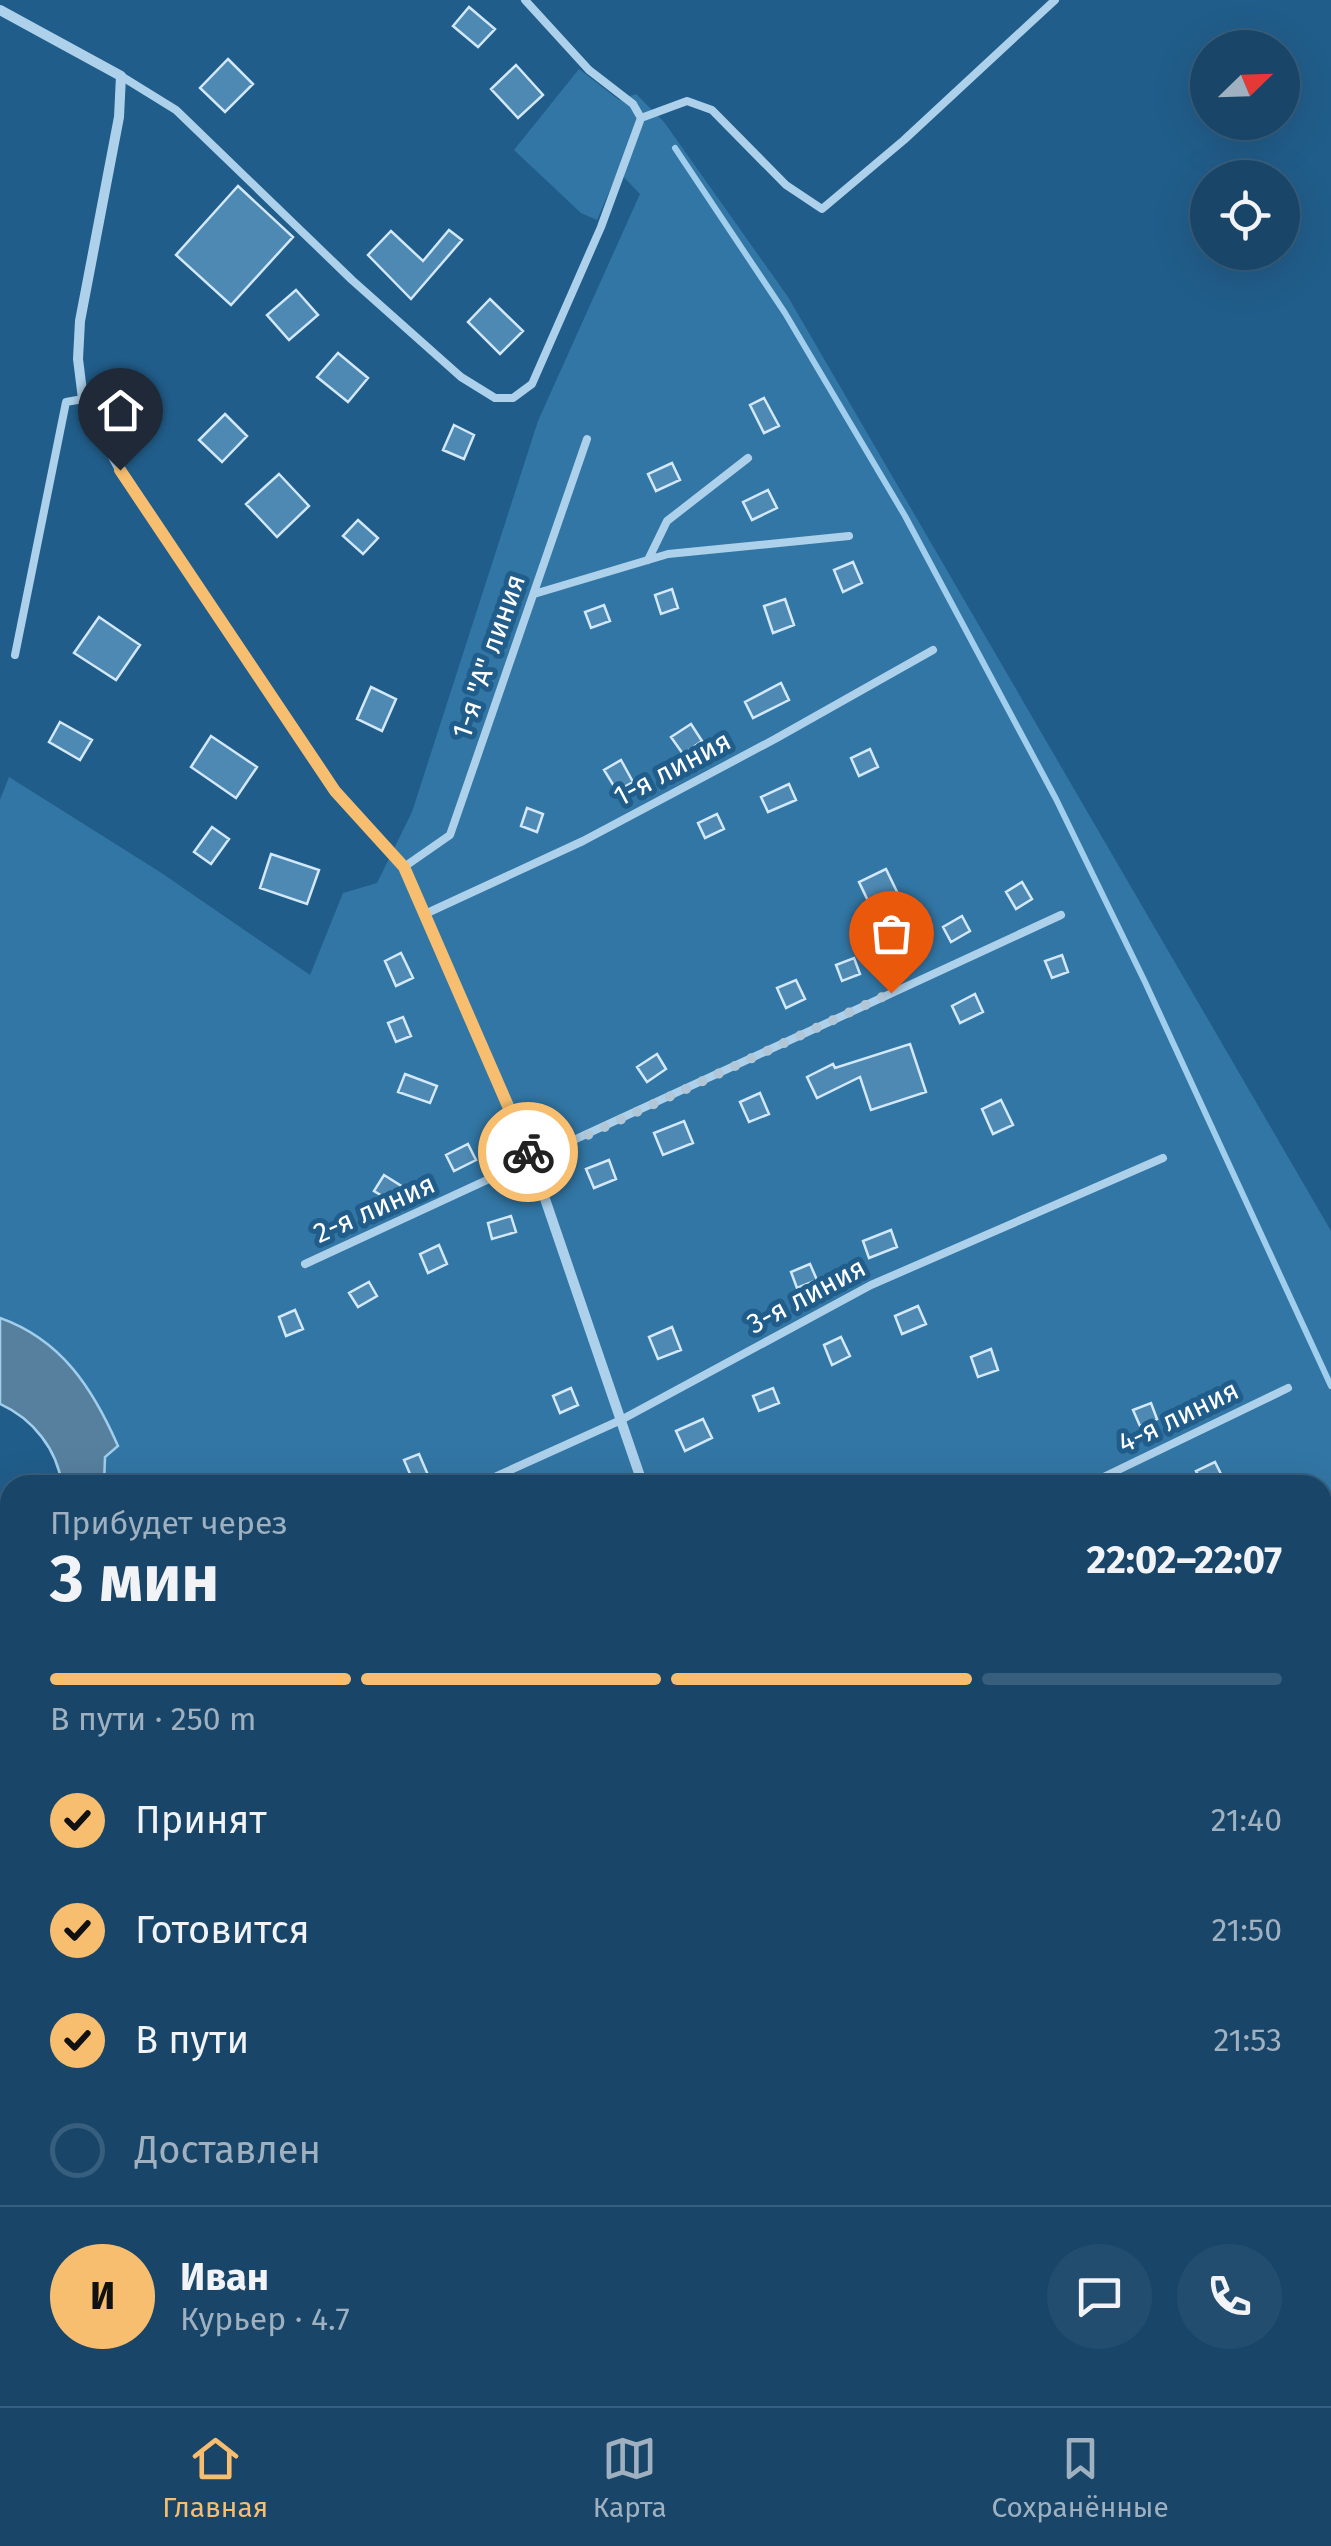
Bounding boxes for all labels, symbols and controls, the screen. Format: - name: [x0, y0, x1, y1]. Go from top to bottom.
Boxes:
- north arrow: [1190, 30, 1300, 140]
- map controls: [1190, 30, 1300, 270]
- button: locate: [1190, 160, 1300, 270]
- pin: [78, 368, 163, 471]
- icon: home: [93, 383, 148, 438]
- street label: 1-я "А" линия: [445, 570, 532, 743]
- street label: 1-я линия: [608, 724, 736, 813]
- pin: [849, 891, 934, 994]
- icon: bag: [864, 906, 919, 961]
- courier: [478, 1102, 578, 1202]
- icon: bike: [501, 1125, 556, 1180]
- street label: 2-я линия: [308, 1167, 440, 1250]
- street label: 3-я линия: [741, 1250, 871, 1340]
- street label: 4-я линия: [1112, 1373, 1244, 1460]
- text: Прибудет через: [50, 1504, 288, 1542]
- text: 22:02–22:07: [1087, 1537, 1282, 1583]
- text: 3 мин: [50, 1540, 219, 1618]
- text: В пути · 250 m: [50, 1700, 256, 1738]
- icon: check: [50, 1793, 105, 1848]
- text: Принят: [135, 1797, 267, 1843]
- text: 21:40: [1211, 1801, 1282, 1839]
- icon: check: [50, 1903, 105, 1958]
- text: Готовится: [135, 1907, 310, 1953]
- text: 21:50: [1211, 1911, 1282, 1949]
- icon: check: [50, 2013, 105, 2068]
- text: В пути: [135, 2017, 249, 2063]
- text: 21:53: [1214, 2021, 1282, 2059]
- text: Доставлен: [135, 2127, 321, 2173]
- button: chat: [1047, 2244, 1152, 2349]
- button: phone: [1177, 2244, 1282, 2349]
- text: Иван: [180, 2254, 269, 2300]
- text: И: [90, 2273, 115, 2319]
- text: Курьер · 4.7: [180, 2300, 350, 2338]
- tab: Главная: [162, 2431, 268, 2524]
- tab: Карта: [593, 2431, 667, 2524]
- tab: Сохранённые: [991, 2431, 1169, 2524]

